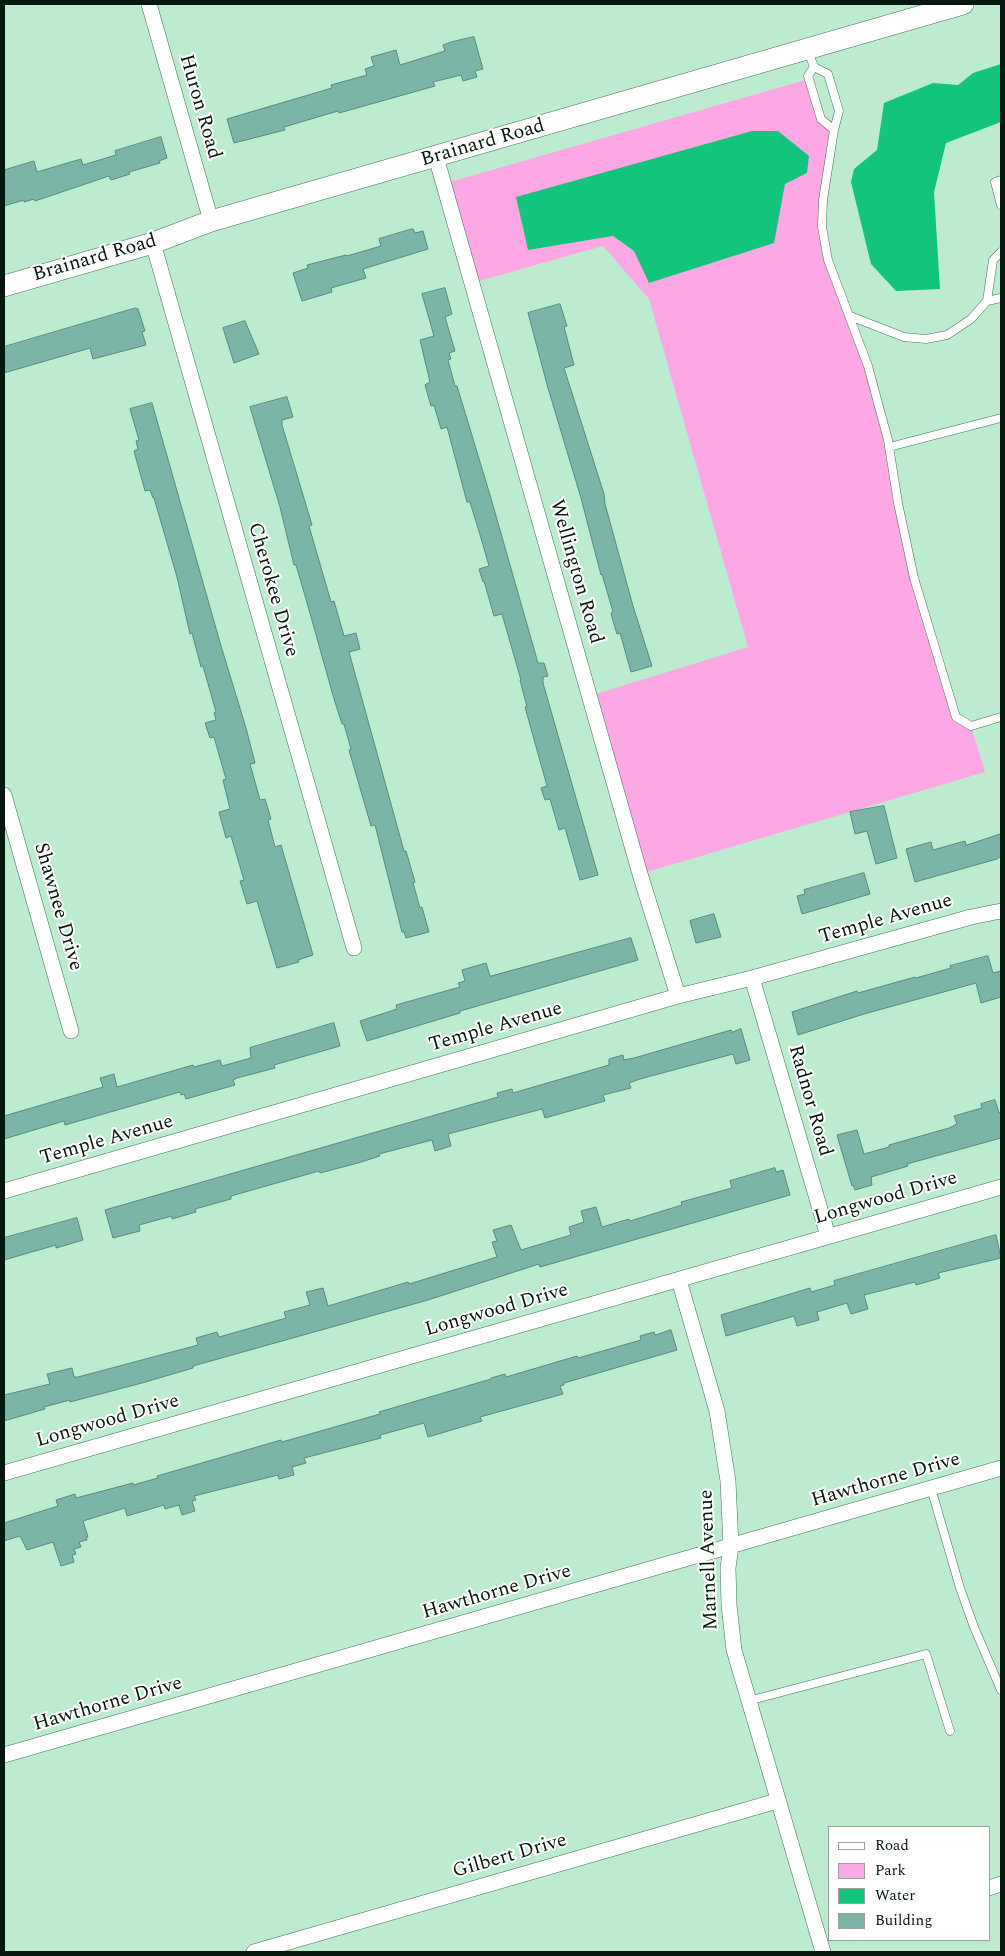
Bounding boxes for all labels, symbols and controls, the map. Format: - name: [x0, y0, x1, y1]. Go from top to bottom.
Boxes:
- street label: Huron Road: [173, 52, 225, 162]
- street label: Brainard Road: [418, 115, 548, 173]
- street label: Brainard Road: [30, 230, 160, 288]
- street label: Wellington Road: [543, 497, 607, 647]
- street label: Cherokee Drive: [241, 520, 303, 660]
- street label: Shawnee Drive: [27, 840, 87, 974]
- street label: Temple Avenue: [817, 890, 955, 950]
- street label: Temple Avenue: [427, 998, 565, 1058]
- street label: Radnor Road: [782, 1042, 836, 1160]
- street label: Temple Avenue: [38, 1111, 176, 1171]
- street label: Longwood Drive: [812, 1167, 960, 1231]
- street label: Longwood Drive: [423, 1279, 571, 1343]
- street label: Longwood Drive: [34, 1390, 182, 1454]
- street label: Hawthorne Drive: [809, 1448, 963, 1514]
- street label: Marnell Avenue: [696, 1489, 724, 1631]
- street label: Hawthorne Drive: [420, 1560, 574, 1626]
- street label: Hawthorne Drive: [31, 1672, 185, 1738]
- legend: [828, 1826, 990, 1941]
- street label: Gilbert Drive: [450, 1829, 570, 1885]
- text: Road: [875, 1834, 909, 1857]
- text: Park: [875, 1859, 906, 1882]
- text: Water: [875, 1884, 915, 1907]
- text: Building: [875, 1909, 932, 1932]

